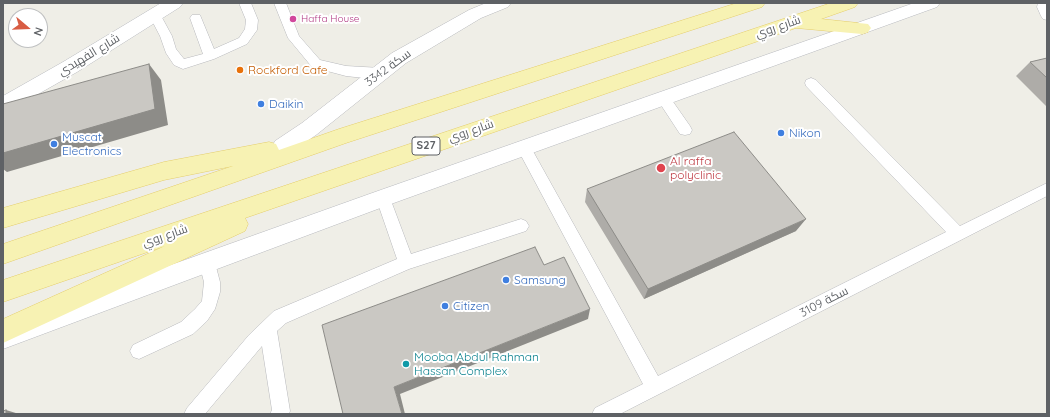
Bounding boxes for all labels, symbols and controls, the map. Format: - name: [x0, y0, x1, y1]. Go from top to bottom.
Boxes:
- north arrow: [8, 8, 48, 48]
- place label: Haffa House: [301, 13, 360, 25]
- street label: شارع روي: [753, 13, 803, 41]
- marker: Haffa House: [288, 14, 298, 24]
- text: N: [30, 25, 46, 38]
- street label: شارع الفهيدي: [56, 31, 122, 79]
- street label: سكة 3342: [362, 46, 414, 90]
- place label: Rockford Cafe: [248, 63, 328, 77]
- marker: Rockford Cafe: [235, 65, 245, 75]
- place label: Daikin: [269, 97, 303, 111]
- marker: Daikin: [256, 99, 266, 109]
- street label: شارع روي: [446, 117, 496, 145]
- place label: Nikon: [789, 126, 821, 140]
- marker: Nikon: [776, 128, 786, 138]
- place label: Muscat Electronics: [62, 130, 121, 158]
- road number: S27: [412, 137, 440, 155]
- marker: Muscat Electronics: [49, 139, 59, 149]
- place label: Al raffa polyclinic: [670, 154, 721, 182]
- marker: Al raffa polyclinic: [655, 162, 667, 174]
- street label: شارع روي: [140, 222, 190, 250]
- place label: Samsung: [514, 273, 566, 287]
- marker: Samsung: [501, 275, 511, 285]
- street label: سكة 3109: [797, 284, 851, 320]
- place label: Citizen: [453, 299, 489, 313]
- marker: Citizen: [440, 301, 450, 311]
- place label: Mooba Abdul Rahman Hassan Complex: [414, 350, 539, 378]
- marker: Mooba Abdul Rahman Hassan Complex: [401, 359, 411, 369]

